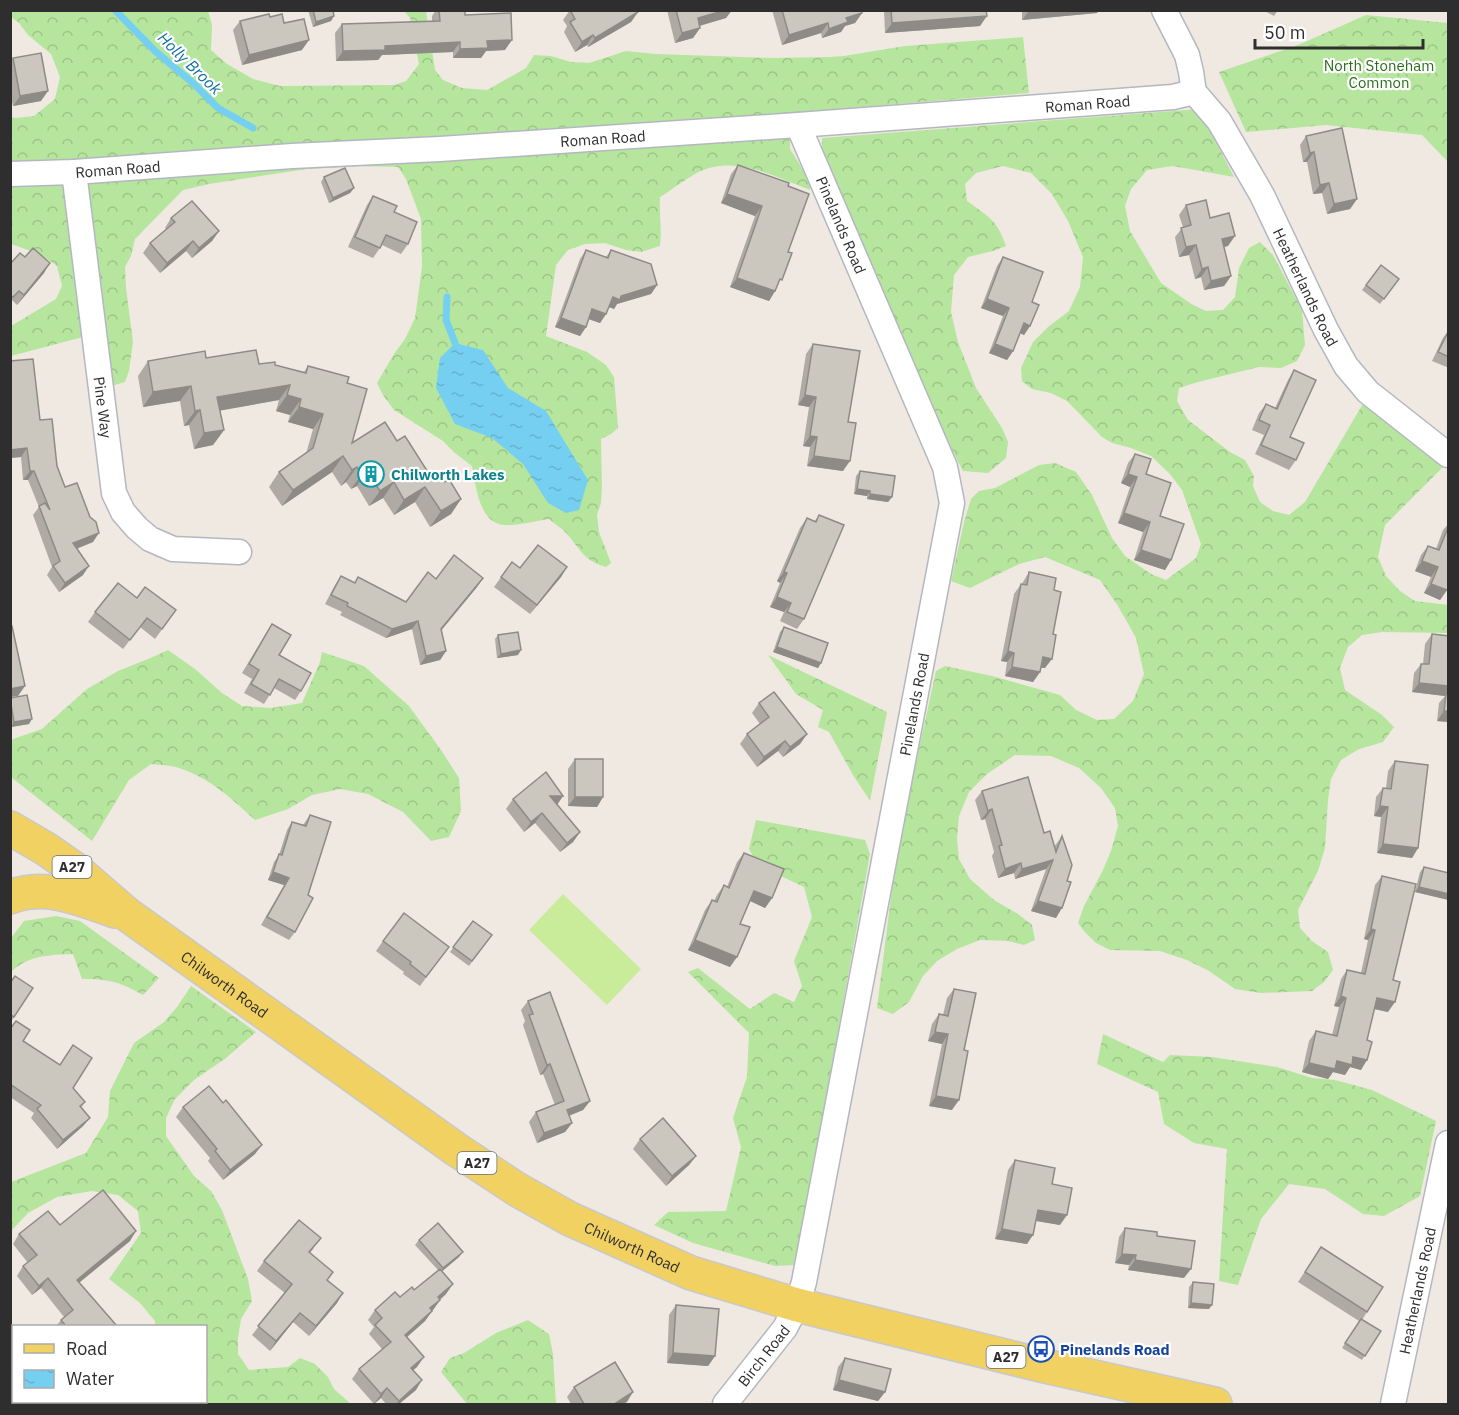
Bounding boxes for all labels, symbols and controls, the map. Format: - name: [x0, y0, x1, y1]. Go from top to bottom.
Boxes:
- scale bar: [1255, 12, 1423, 50]
- text: 50 m: [1264, 21, 1306, 44]
- water label: Holly Brook: [154, 28, 227, 99]
- park label: North Stoneham Common: [1324, 56, 1434, 92]
- street label: Roman Road: [1044, 91, 1131, 116]
- street label: Roman Road: [560, 126, 646, 150]
- street label: Roman Road: [75, 156, 161, 181]
- street label: Pinelands Road: [812, 173, 870, 277]
- street label: Heatherlands Road: [1269, 225, 1343, 350]
- street label: Pine Way: [90, 375, 117, 440]
- building icon: Chilworth Lakes: [356, 459, 386, 489]
- place label: Chilworth Lakes: [391, 465, 505, 484]
- street label: Pinelands Road: [895, 651, 933, 757]
- road number: A27: [52, 856, 92, 878]
- street label: Chilworth Road: [177, 946, 272, 1022]
- road number: A27: [458, 1152, 496, 1174]
- street label: Chilworth Road: [581, 1217, 683, 1276]
- street label: Heatherlands Road: [1394, 1225, 1440, 1356]
- street label: Birch Road: [733, 1321, 794, 1390]
- legend: [12, 1325, 207, 1403]
- bus stop icon: Pinelands Road: [1026, 1334, 1056, 1364]
- text: Road: [66, 1337, 107, 1360]
- place label: Pinelands Road: [1060, 1340, 1170, 1359]
- road number: A27: [986, 1346, 1026, 1368]
- text: Water: [66, 1367, 115, 1390]

